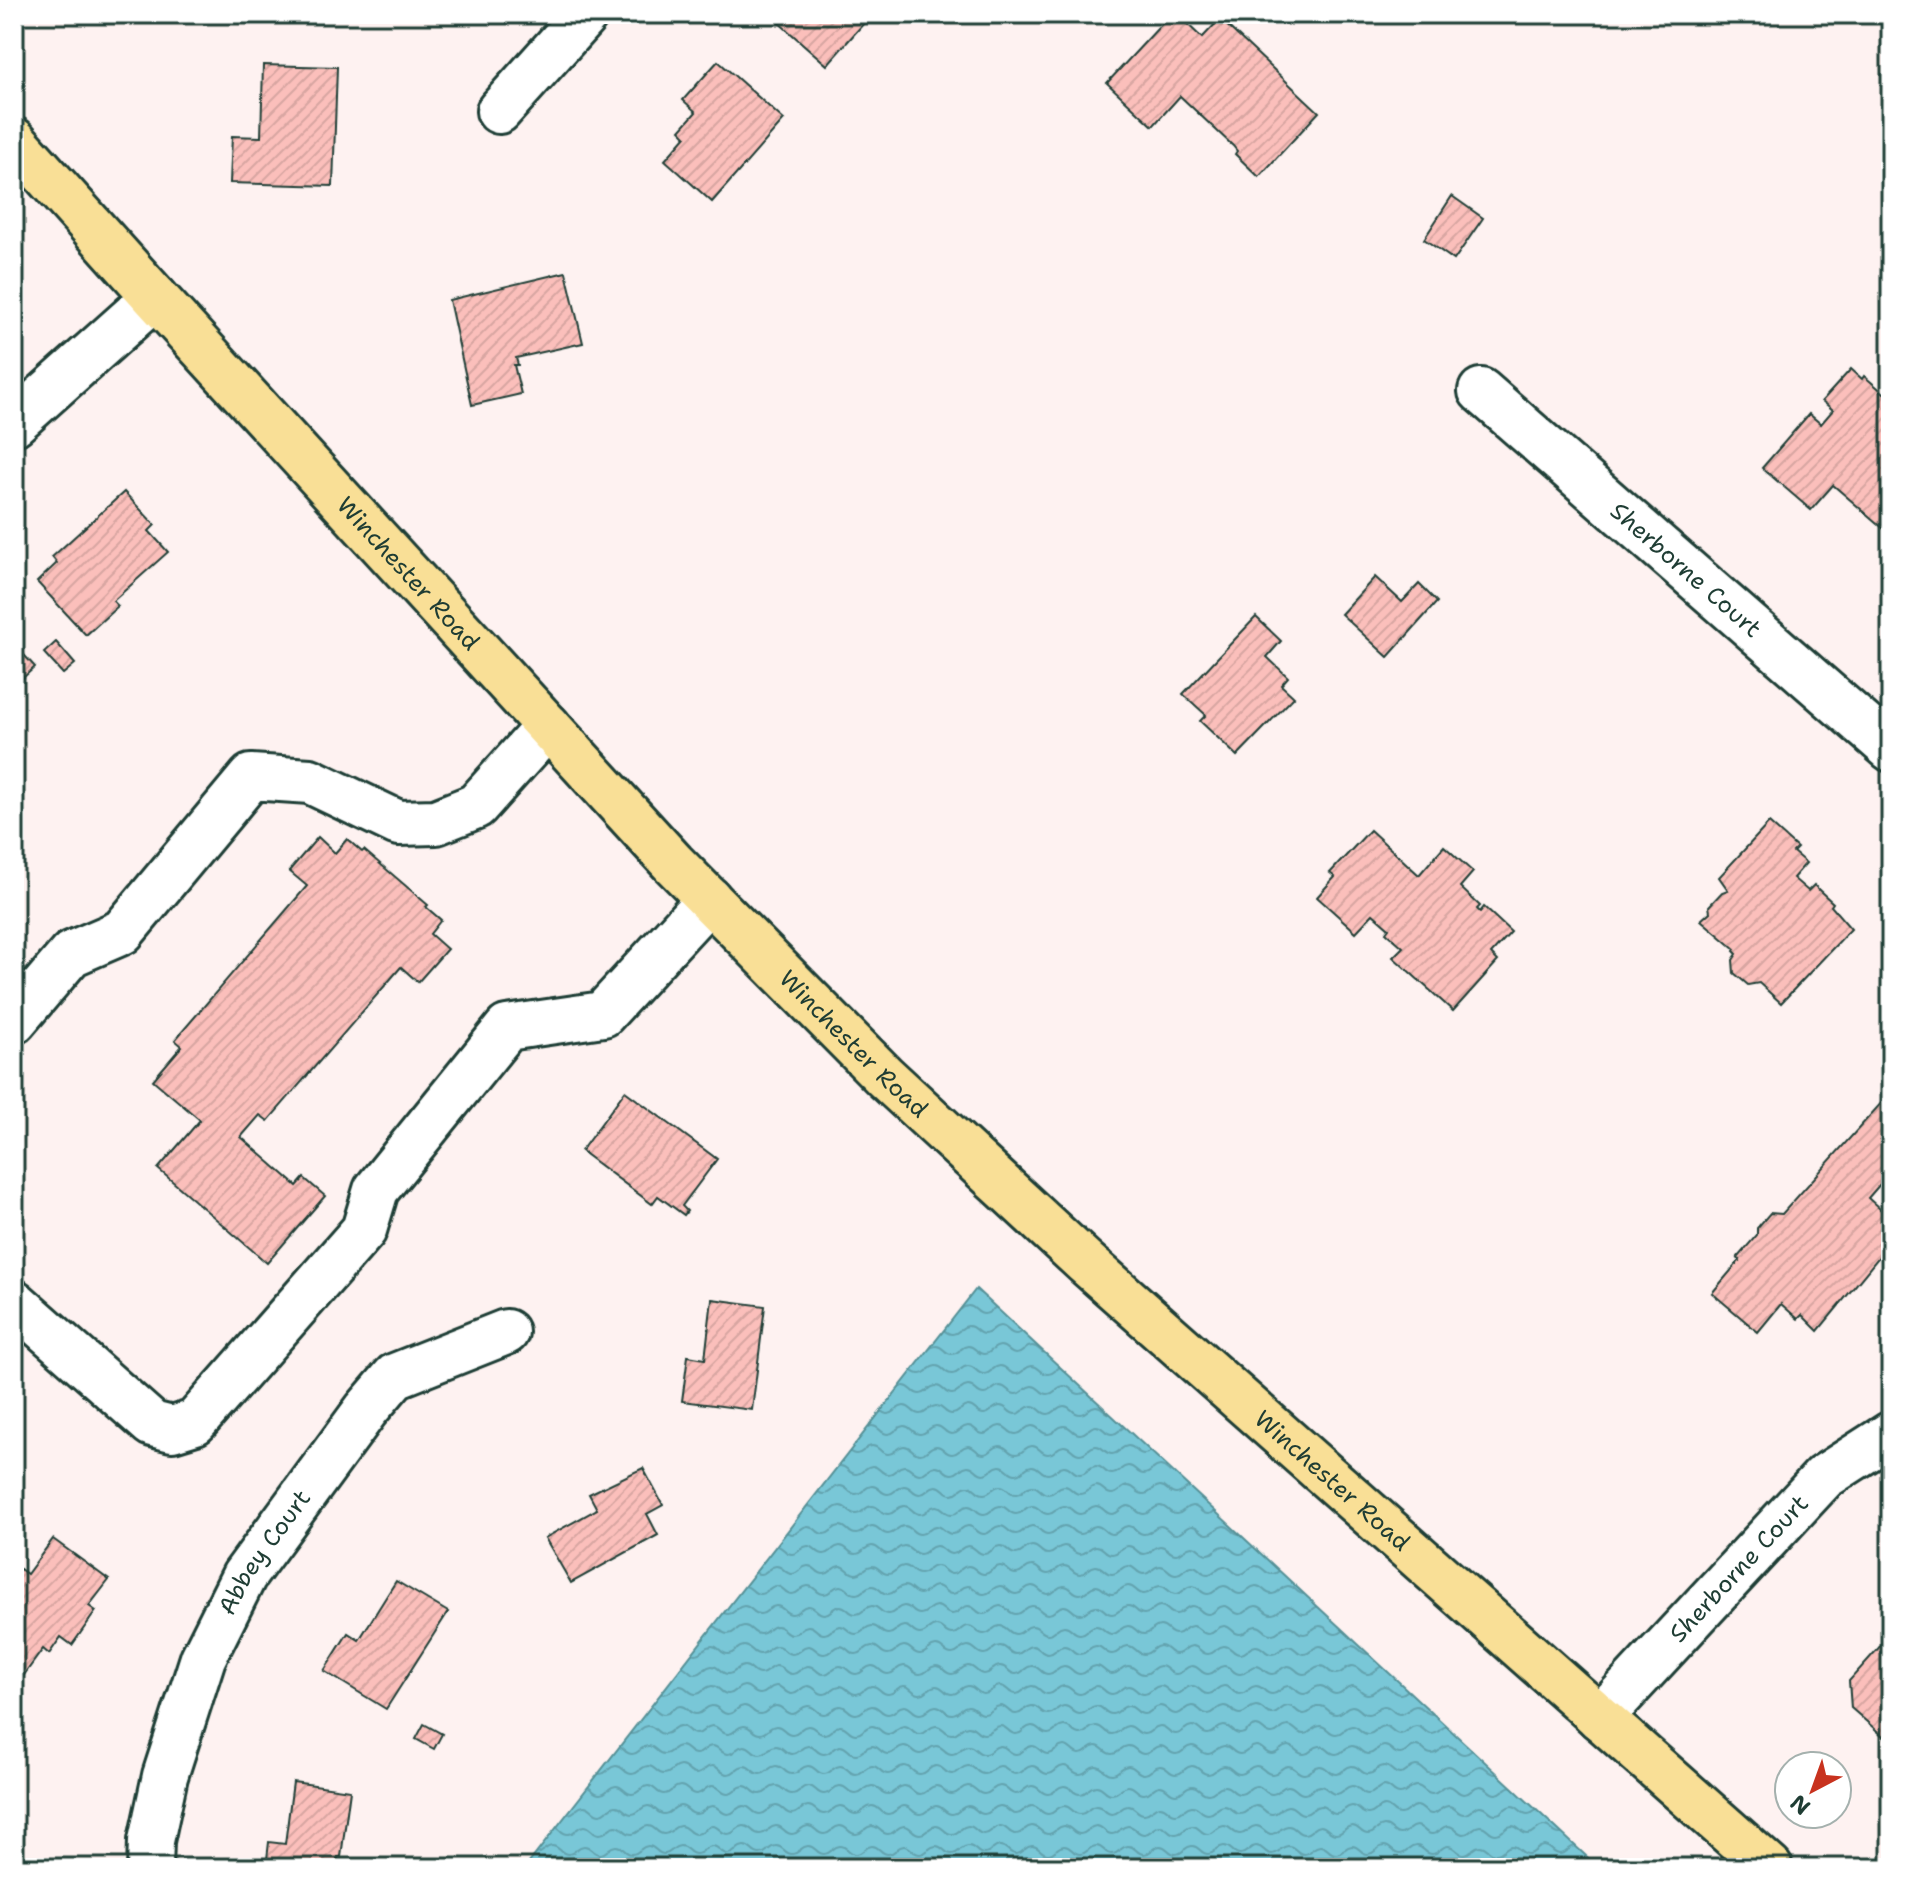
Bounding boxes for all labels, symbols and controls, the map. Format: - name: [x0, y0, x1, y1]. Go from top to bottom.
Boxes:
- street label: Winchester Road: [330, 490, 487, 657]
- street label: Sherborne Court: [1604, 495, 1768, 645]
- street label: Winchester Road: [772, 963, 935, 1125]
- street label: Winchester Road: [1247, 1403, 1417, 1558]
- street label: Abbey Court: [211, 1483, 318, 1620]
- street label: Sherborne Court: [1662, 1488, 1815, 1649]
- north arrow: [1773, 1750, 1853, 1830]
- text: N: [1784, 1788, 1816, 1821]

